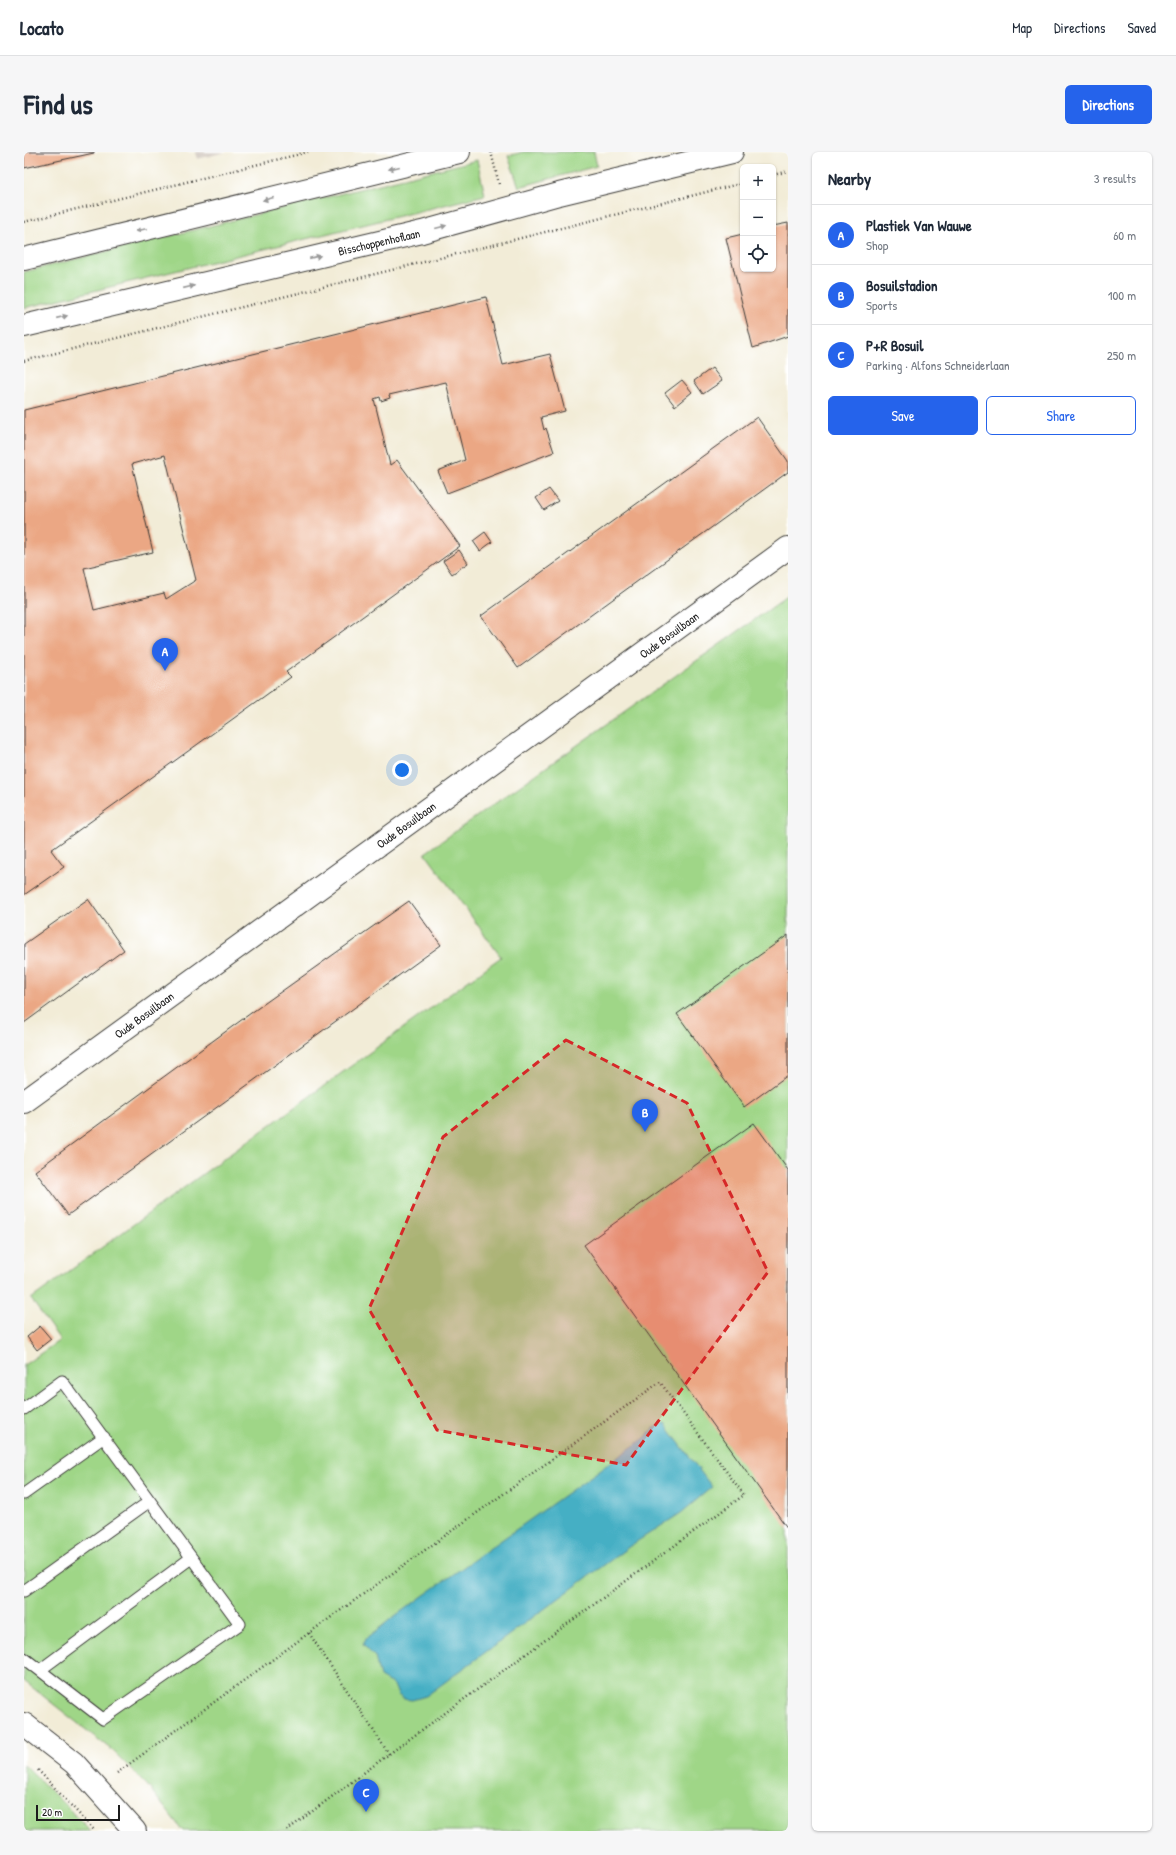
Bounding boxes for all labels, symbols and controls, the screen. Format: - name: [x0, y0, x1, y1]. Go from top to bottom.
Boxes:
- text: Locato: [20, 15, 64, 41]
- text: Map: [1012, 18, 1032, 37]
- text: Directions: [1054, 18, 1105, 37]
- text: Saved: [1127, 18, 1156, 37]
- text: Find us: [24, 85, 93, 123]
- button: Directions: [1065, 85, 1152, 124]
- map controls: [740, 164, 776, 272]
- button: +: [740, 164, 776, 200]
- one-way arrow: [388, 165, 400, 171]
- text: Nearby: [828, 167, 871, 190]
- text: 3 results: [1094, 169, 1136, 187]
- one-way arrow: [261, 196, 273, 202]
- button: −: [740, 200, 776, 236]
- text: Plastiek Van Wauwe: [866, 215, 972, 236]
- street label: Bisschoppenhoflaan: [336, 224, 422, 260]
- one-way arrow: [436, 224, 448, 230]
- text: A: [838, 226, 844, 244]
- text: 60 m: [1113, 226, 1136, 244]
- one-way arrow: [135, 227, 148, 233]
- button: locate: [740, 236, 776, 272]
- text: Shop: [866, 236, 888, 254]
- one-way arrow: [309, 254, 321, 260]
- text: Bosuilstadion: [866, 275, 938, 296]
- one-way arrow: [183, 284, 195, 290]
- text: B: [838, 286, 844, 304]
- text: 100 m: [1108, 286, 1136, 304]
- text: Sports: [866, 296, 897, 314]
- one-way arrow: [56, 313, 68, 319]
- text: P+R Bosuil: [866, 335, 923, 356]
- text: C: [837, 346, 845, 364]
- text: 250 m: [1107, 346, 1136, 364]
- text: Parking · Alfons Schneiderlaan: [866, 356, 1010, 374]
- button: Save: [828, 396, 978, 435]
- button: Share: [986, 396, 1136, 435]
- street label: Oude Bosuilbaan: [636, 608, 702, 662]
- pin: A: [152, 638, 178, 671]
- your location: [392, 760, 412, 780]
- street label: Oude Bosuilbaan: [373, 798, 439, 852]
- street label: Oude Bosuilbaan: [111, 988, 177, 1042]
- pin: B: [632, 1099, 658, 1132]
- pin: C: [353, 1779, 379, 1812]
- scale bar: [36, 1803, 120, 1822]
- text: 20 m: [42, 1805, 62, 1819]

